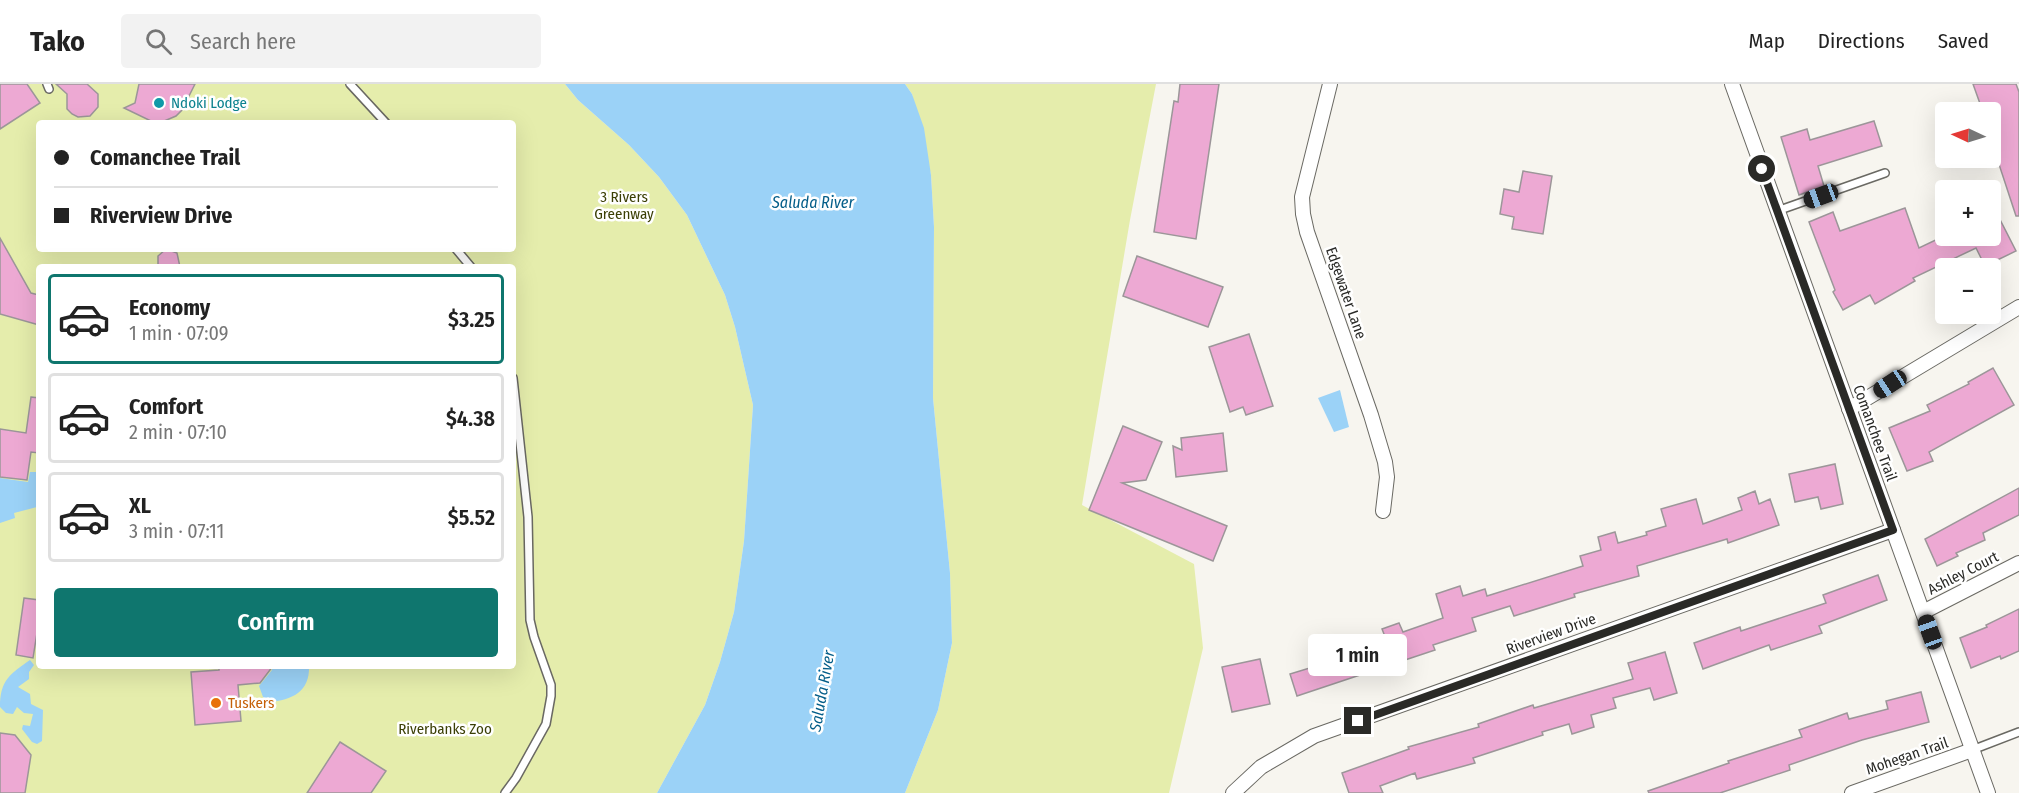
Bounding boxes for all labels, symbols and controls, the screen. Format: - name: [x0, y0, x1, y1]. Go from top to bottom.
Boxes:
- search box: [121, 14, 541, 68]
- text: Tako: [30, 25, 85, 58]
- icon: search: [142, 25, 175, 58]
- text: Search here: [190, 28, 296, 55]
- text: Map: [1748, 28, 1785, 54]
- text: Directions: [1818, 28, 1905, 54]
- text: Saved: [1938, 28, 1989, 54]
- place label: Ndoki Lodge: [171, 94, 247, 112]
- marker: Ndoki Lodge: [152, 96, 166, 110]
- north arrow: [1935, 102, 2001, 168]
- map controls: [1935, 102, 2001, 324]
- text: Comanchee Trail: [90, 144, 240, 171]
- route start: [1748, 155, 1775, 182]
- button: +: [1935, 180, 2001, 246]
- car: [1801, 181, 1841, 211]
- park label: 3 Rivers Greenway: [594, 188, 654, 223]
- water label: Saluda River: [771, 193, 854, 212]
- text: Riverview Drive: [90, 202, 232, 229]
- street label: Edgewater Lane: [1322, 245, 1370, 341]
- button: −: [1935, 258, 2001, 324]
- icon: car: [57, 292, 111, 346]
- text: Economy: [129, 294, 210, 321]
- text: $3.25: [448, 306, 495, 333]
- text: 1 min · 07:09: [129, 321, 228, 345]
- car: [1870, 367, 1910, 401]
- street label: Comanchee Trail: [1849, 382, 1901, 484]
- icon: car: [57, 391, 111, 445]
- text: Comfort: [129, 393, 203, 420]
- text: $4.38: [446, 405, 495, 432]
- text: 2 min · 07:10: [129, 420, 227, 444]
- icon: car: [57, 490, 111, 544]
- text: XL: [129, 492, 151, 519]
- text: $5.52: [448, 504, 495, 531]
- text: 3 min · 07:11: [129, 519, 224, 543]
- street label: Ashley Court: [1925, 547, 2001, 598]
- button: Confirm: [54, 588, 498, 657]
- street label: Riverview Drive: [1504, 609, 1598, 659]
- car: [1915, 612, 1945, 652]
- callout: 1 min: [1308, 634, 1408, 676]
- text: 1 min: [1336, 643, 1379, 667]
- water label: Saluda River: [805, 649, 839, 734]
- place label: Tuskers: [228, 694, 274, 712]
- marker: Tuskers: [209, 696, 223, 710]
- route end: [1344, 707, 1371, 734]
- park label: Riverbanks Zoo: [398, 720, 492, 738]
- street label: Mohegan Trail: [1864, 734, 1951, 778]

